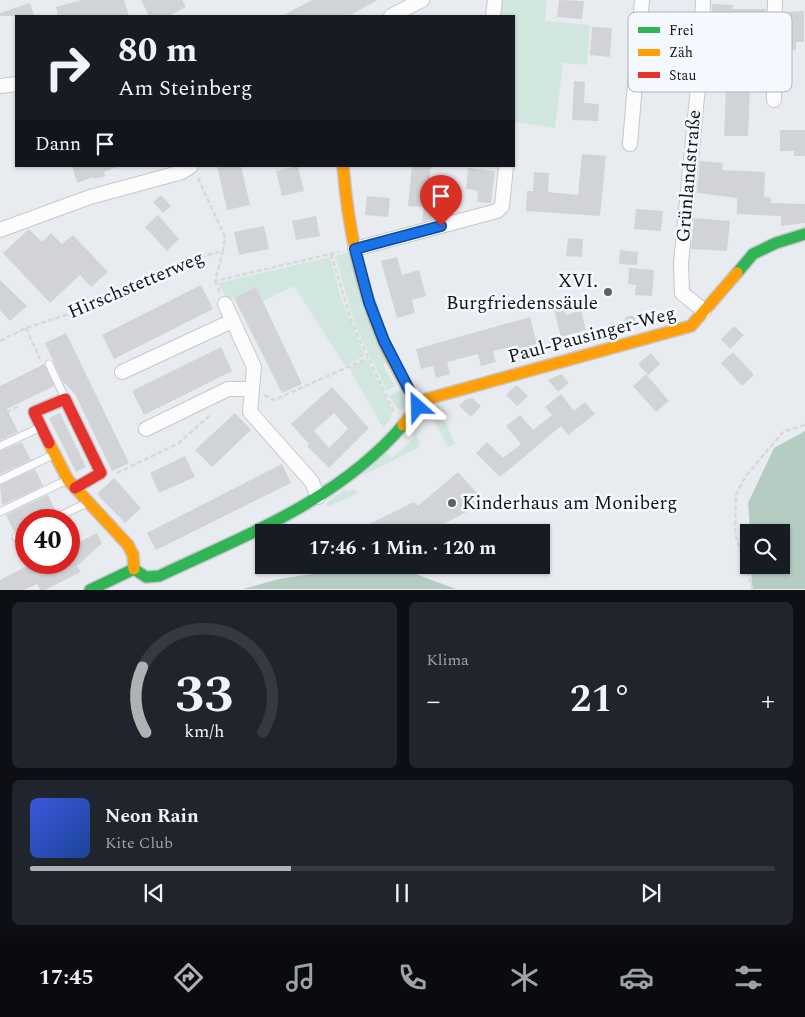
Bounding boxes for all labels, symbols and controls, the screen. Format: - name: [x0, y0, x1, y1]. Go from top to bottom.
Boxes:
- legend: [628, 12, 792, 92]
- text: Frei: [669, 20, 694, 41]
- text: 80 m: [118, 24, 198, 77]
- icon: right: [35, 35, 100, 100]
- text: Zäh: [669, 42, 693, 63]
- text: Stau: [669, 65, 696, 86]
- text: Am Steinberg: [118, 72, 253, 105]
- street label: Grünlandstraße: [669, 108, 709, 244]
- text: Dann: [35, 130, 81, 159]
- icon: arrive: [91, 130, 119, 158]
- pin: [420, 175, 462, 226]
- icon: arrive: [427, 182, 455, 210]
- street label: Hirschstetterweg: [63, 243, 209, 327]
- place label: XVI. Burgfriedenssäule: [446, 267, 598, 318]
- marker: XVI. Burgfriedenssäule: [602, 286, 614, 298]
- street label: Paul-Pausinger-Weg: [505, 299, 679, 371]
- position arrow: [391, 380, 443, 432]
- place label: Kinderhaus am Moniberg: [462, 489, 677, 518]
- marker: Kinderhaus am Moniberg: [446, 497, 458, 509]
- speed limit sign: 40: [15, 509, 80, 574]
- map controls: [740, 524, 790, 574]
- button: search: [740, 524, 790, 574]
- text: 17:46 · 1 Min. · 120 m: [309, 534, 496, 563]
- text: Klima: [427, 648, 469, 672]
- text: 33: [175, 656, 233, 735]
- text: 21°: [570, 671, 632, 729]
- text: −: [427, 680, 441, 723]
- text: +: [761, 680, 775, 723]
- text: km/h: [184, 718, 224, 745]
- text: Neon Rain: [105, 802, 199, 831]
- text: Kite Club: [105, 831, 173, 855]
- icon: previous: [140, 879, 168, 907]
- icon: pause: [388, 879, 416, 907]
- icon: next: [637, 879, 665, 907]
- icon: directions: [171, 960, 206, 995]
- icon: music: [283, 960, 318, 995]
- icon: phone: [395, 960, 430, 995]
- icon: climate: [507, 960, 542, 995]
- icon: car: [619, 960, 654, 995]
- icon: filters: [731, 960, 766, 995]
- text: 17:45: [39, 961, 94, 994]

